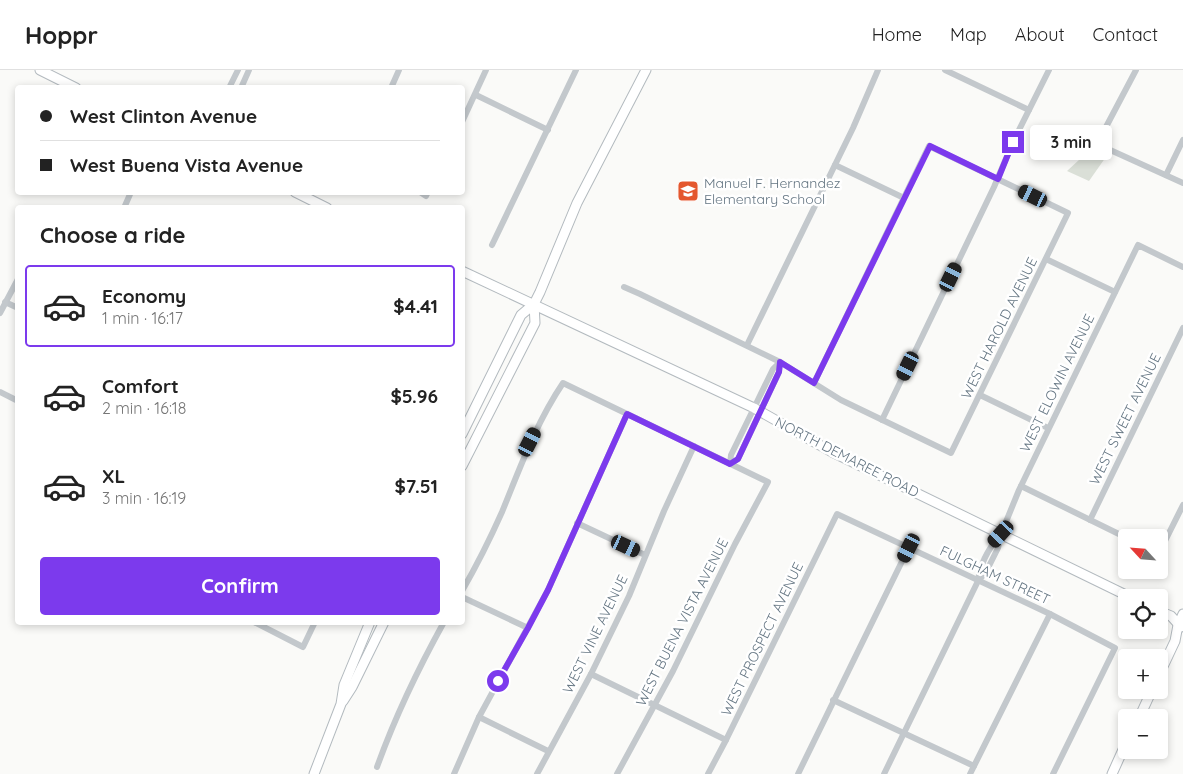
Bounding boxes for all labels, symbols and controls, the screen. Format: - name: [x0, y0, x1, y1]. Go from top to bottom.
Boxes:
- text: Hoppr: [25, 20, 98, 50]
- text: Home: [872, 23, 922, 46]
- text: Map: [950, 23, 987, 46]
- text: About: [1015, 23, 1065, 46]
- text: Contact: [1093, 23, 1158, 46]
- text: West Clinton Avenue: [70, 104, 257, 128]
- callout: 3 min: [1030, 124, 1113, 160]
- route end: [1002, 131, 1024, 153]
- text: 3 min: [1050, 132, 1092, 152]
- text: West Buena Vista Avenue: [70, 153, 303, 177]
- place label: Manuel F. Hernandez Elementary School: [704, 174, 841, 208]
- school or university icon: Manuel F. Hernandez Elementary School: [676, 179, 700, 203]
- car: [1016, 183, 1049, 209]
- text: Choose a ride: [40, 221, 185, 249]
- street label: WEST HAROLD AVENUE: [957, 254, 1041, 402]
- car: [937, 260, 964, 294]
- icon: car: [42, 284, 87, 329]
- text: Economy: [102, 284, 186, 308]
- text: $4.41: [393, 294, 438, 318]
- text: 1 min · 16:17: [102, 308, 183, 328]
- street label: WEST ELOWIN AVENUE: [1016, 311, 1098, 455]
- car: [894, 349, 921, 383]
- street label: WEST SWEET AVENUE: [1085, 350, 1165, 488]
- icon: car: [42, 374, 87, 419]
- text: Comfort: [102, 374, 179, 398]
- text: $5.96: [390, 384, 438, 408]
- text: 2 min · 16:18: [102, 398, 186, 418]
- street label: NORTH DEMAREE ROAD: [772, 413, 922, 501]
- car: [516, 425, 543, 459]
- icon: car: [42, 464, 87, 509]
- text: XL: [102, 464, 125, 488]
- text: $7.51: [394, 474, 438, 498]
- text: 3 min · 16:19: [102, 488, 186, 508]
- car: [985, 518, 1016, 550]
- north arrow: [1118, 529, 1168, 579]
- map controls: [1118, 529, 1168, 759]
- car: [895, 531, 922, 565]
- car: [609, 533, 642, 559]
- street label: WEST BUENA VISTA AVENUE: [632, 535, 732, 709]
- street label: FULGHAM STREET: [937, 542, 1053, 608]
- button: Confirm: [40, 557, 440, 615]
- street label: WEST PROSPECT AVENUE: [717, 559, 807, 719]
- street label: WEST VINE AVENUE: [559, 572, 632, 696]
- button: locate: [1118, 589, 1168, 639]
- button: +: [1118, 649, 1168, 699]
- route start: [487, 670, 509, 692]
- button: −: [1118, 709, 1168, 759]

